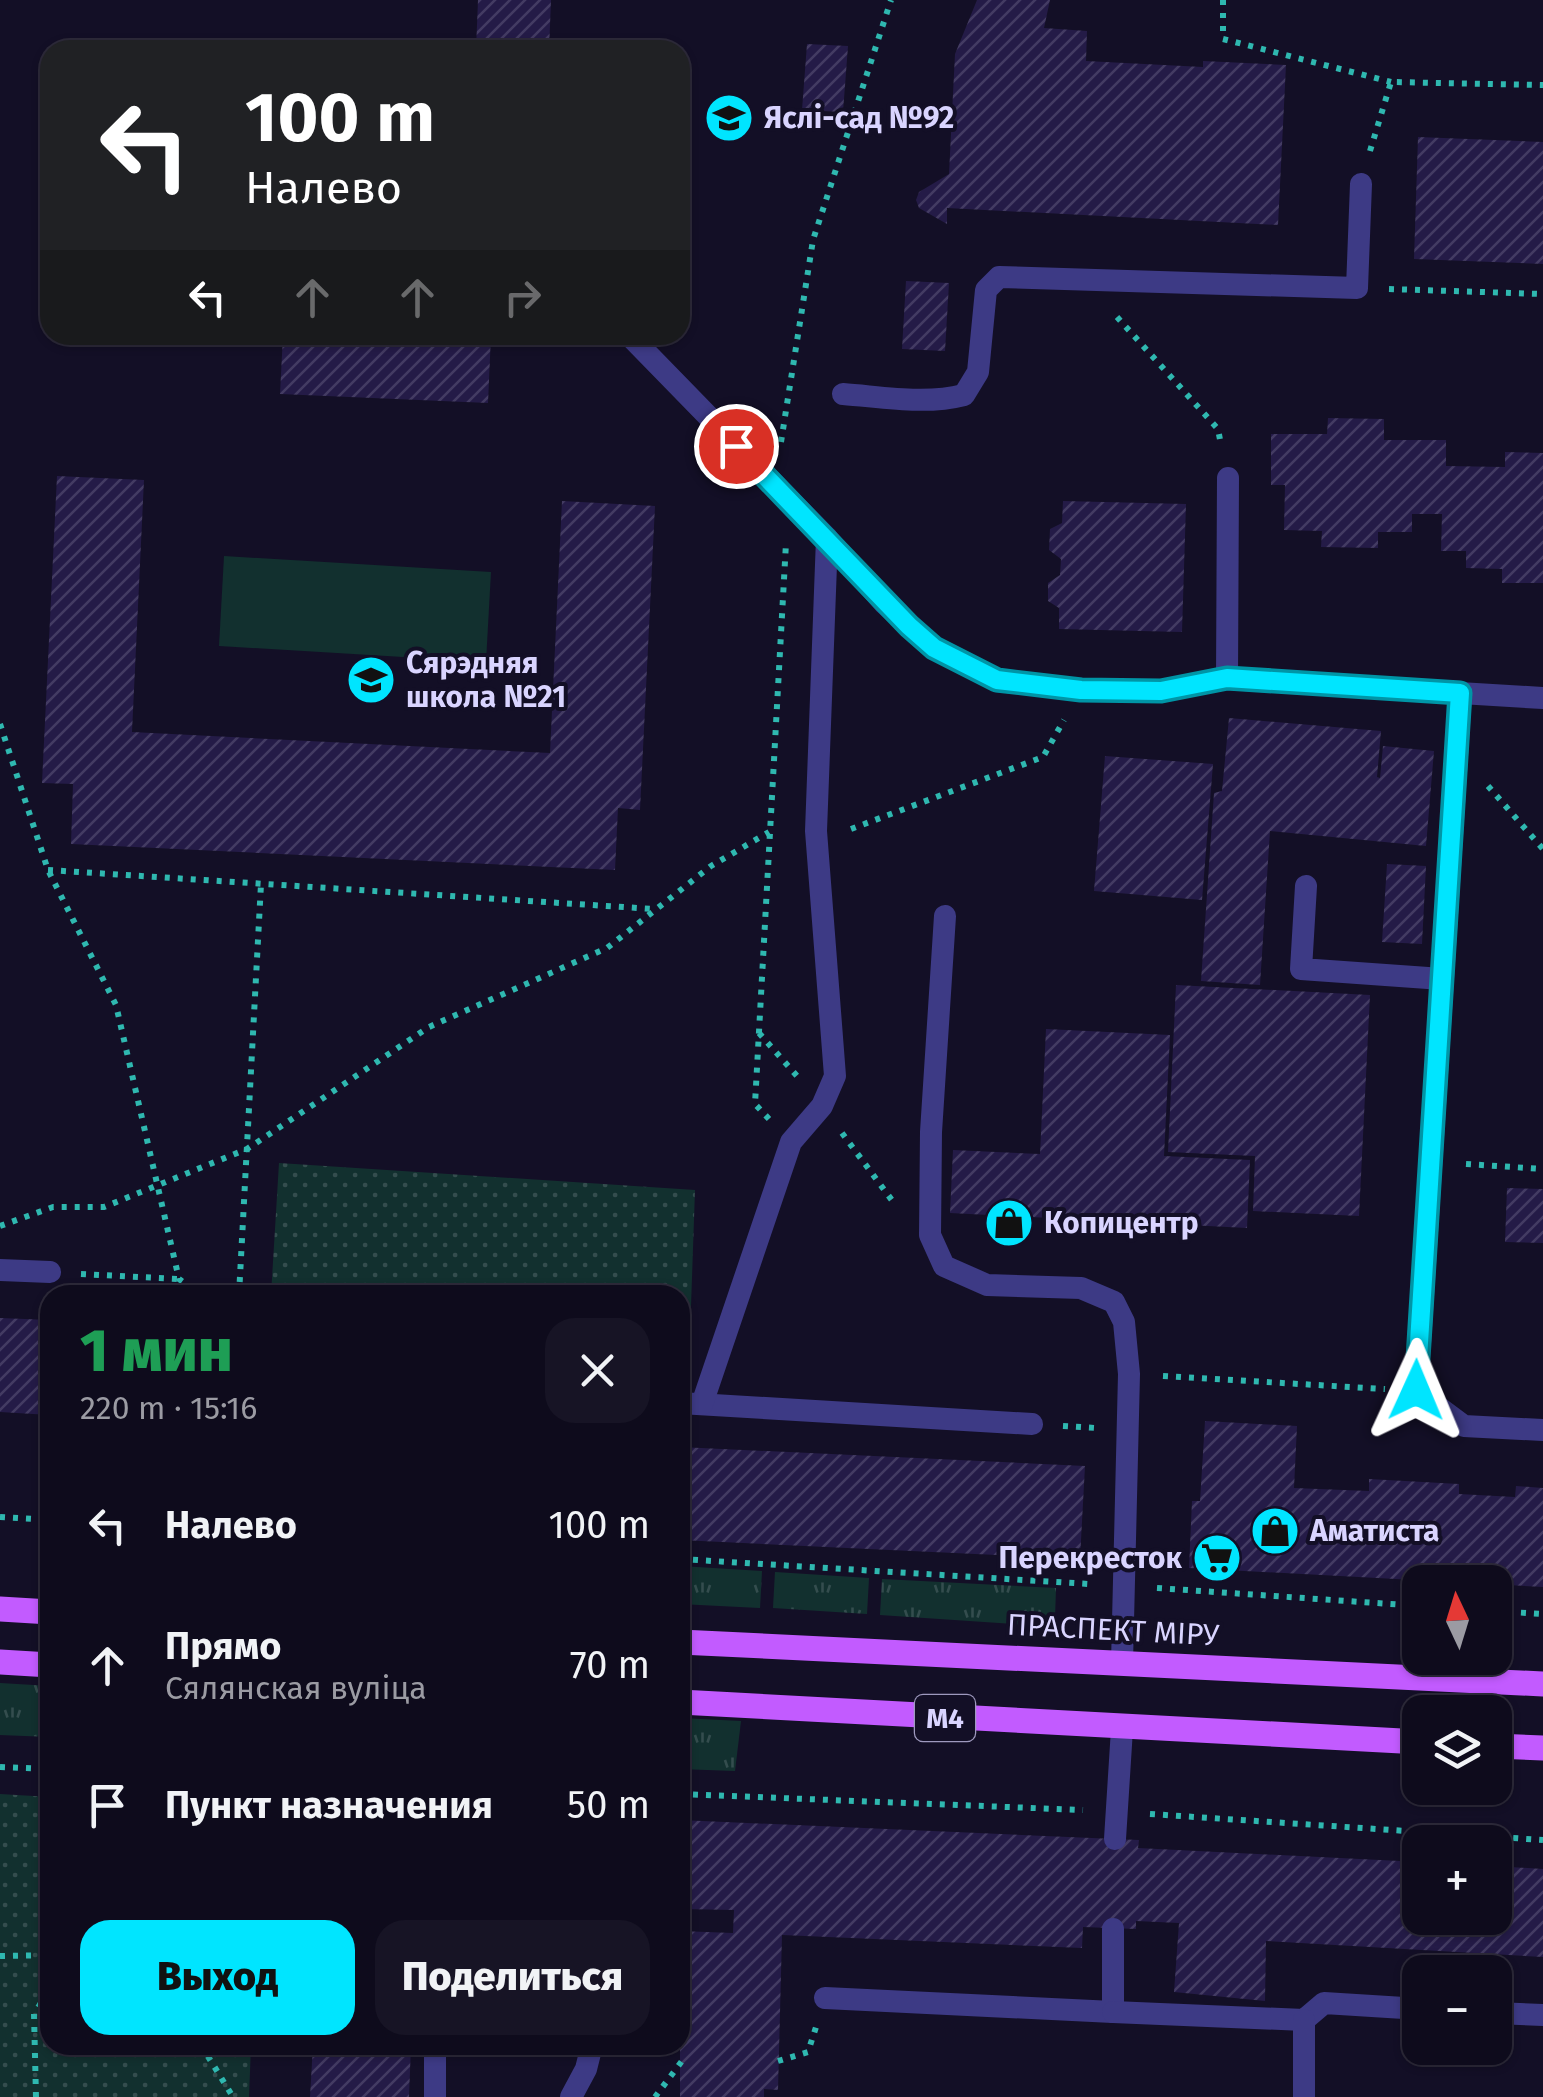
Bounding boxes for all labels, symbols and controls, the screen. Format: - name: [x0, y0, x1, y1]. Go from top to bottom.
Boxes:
- text: 100 m: [245, 76, 435, 160]
- icon: left: [80, 80, 210, 210]
- school or university icon: Яслі-сад №92: [703, 92, 755, 144]
- place label: Яслі-сад №92: [764, 100, 954, 136]
- text: Налево: [245, 161, 402, 215]
- icon: left: [180, 270, 235, 325]
- icon: ahead: [285, 270, 340, 325]
- icon: ahead: [390, 270, 445, 325]
- icon: right: [495, 270, 550, 325]
- pin: [694, 404, 779, 489]
- icon: arrive: [709, 419, 764, 474]
- place label: Сярэдняя школа №21: [406, 645, 566, 715]
- school or university icon: Сярэдняя школа №21: [345, 654, 397, 706]
- shop icon: Копицентр: [983, 1197, 1035, 1249]
- place label: Копицентр: [1044, 1205, 1199, 1241]
- text: 1 мин: [80, 1315, 233, 1387]
- button: close: [545, 1318, 650, 1423]
- position arrow: [1364, 1338, 1468, 1442]
- text: 220 m · 15:16: [80, 1389, 257, 1427]
- icon: left: [80, 1498, 135, 1553]
- text: Налево: [165, 1502, 297, 1548]
- text: 100 m: [549, 1502, 650, 1548]
- shop icon: Аматиста: [1249, 1505, 1301, 1557]
- place label: Аматиста: [1309, 1513, 1439, 1549]
- supermarket icon: Перекресток: [1191, 1532, 1243, 1584]
- place label: Перекресток: [998, 1540, 1183, 1576]
- north arrow: [1402, 1565, 1512, 1675]
- map controls: [1402, 1565, 1512, 2065]
- street label: ПРАСПЕКТ МІРУ: [1006, 1606, 1221, 1654]
- text: Прямо: [165, 1623, 281, 1669]
- icon: ahead: [80, 1638, 135, 1693]
- text: 70 m: [570, 1642, 650, 1688]
- text: Сялянская вуліца: [165, 1669, 427, 1707]
- road number: М4: [915, 1695, 975, 1741]
- button: layers: [1402, 1695, 1512, 1805]
- icon: arrive: [80, 1778, 135, 1833]
- text: Пункт назначения: [165, 1782, 493, 1828]
- text: 50 m: [567, 1782, 650, 1828]
- button: +: [1402, 1825, 1512, 1935]
- button: Выход: [80, 1920, 355, 2035]
- button: Поделиться: [375, 1920, 650, 2035]
- button: −: [1402, 1955, 1512, 2065]

